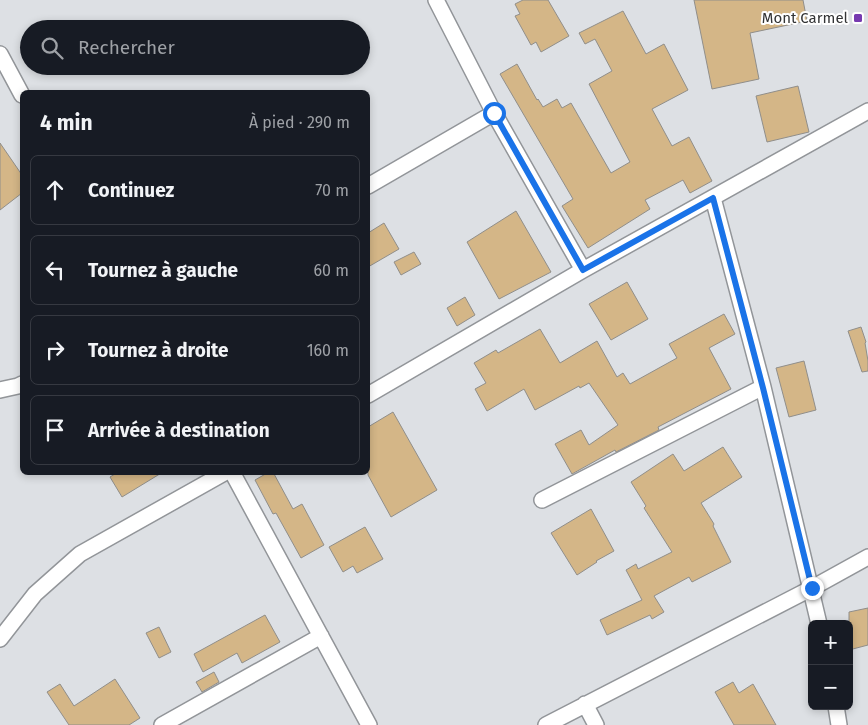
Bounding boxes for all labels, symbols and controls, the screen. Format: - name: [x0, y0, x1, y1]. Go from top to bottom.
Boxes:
- place label: Mont Carmel: [762, 9, 849, 27]
- marker: Mont Carmel: [852, 12, 864, 24]
- search box: [20, 20, 370, 75]
- icon: search: [38, 34, 66, 62]
- text: Rechercher: [78, 36, 175, 59]
- route start: [483, 102, 506, 125]
- text: 4 min: [40, 110, 93, 136]
- text: À pied · 290 m: [249, 113, 350, 132]
- icon: ahead: [41, 176, 69, 204]
- text: Continuez: [88, 179, 174, 202]
- text: 70 m: [315, 181, 349, 200]
- icon: left: [41, 256, 69, 284]
- text: Tournez à gauche: [88, 259, 238, 282]
- text: 60 m: [314, 261, 349, 280]
- icon: right: [41, 336, 69, 364]
- text: Tournez à droite: [88, 339, 229, 362]
- text: 160 m: [307, 341, 349, 360]
- icon: arrive: [41, 416, 69, 444]
- text: Arrivée à destination: [88, 419, 270, 442]
- route end: [801, 577, 824, 600]
- map controls: [808, 620, 853, 710]
- button: +: [808, 620, 853, 665]
- button: −: [808, 665, 853, 710]

